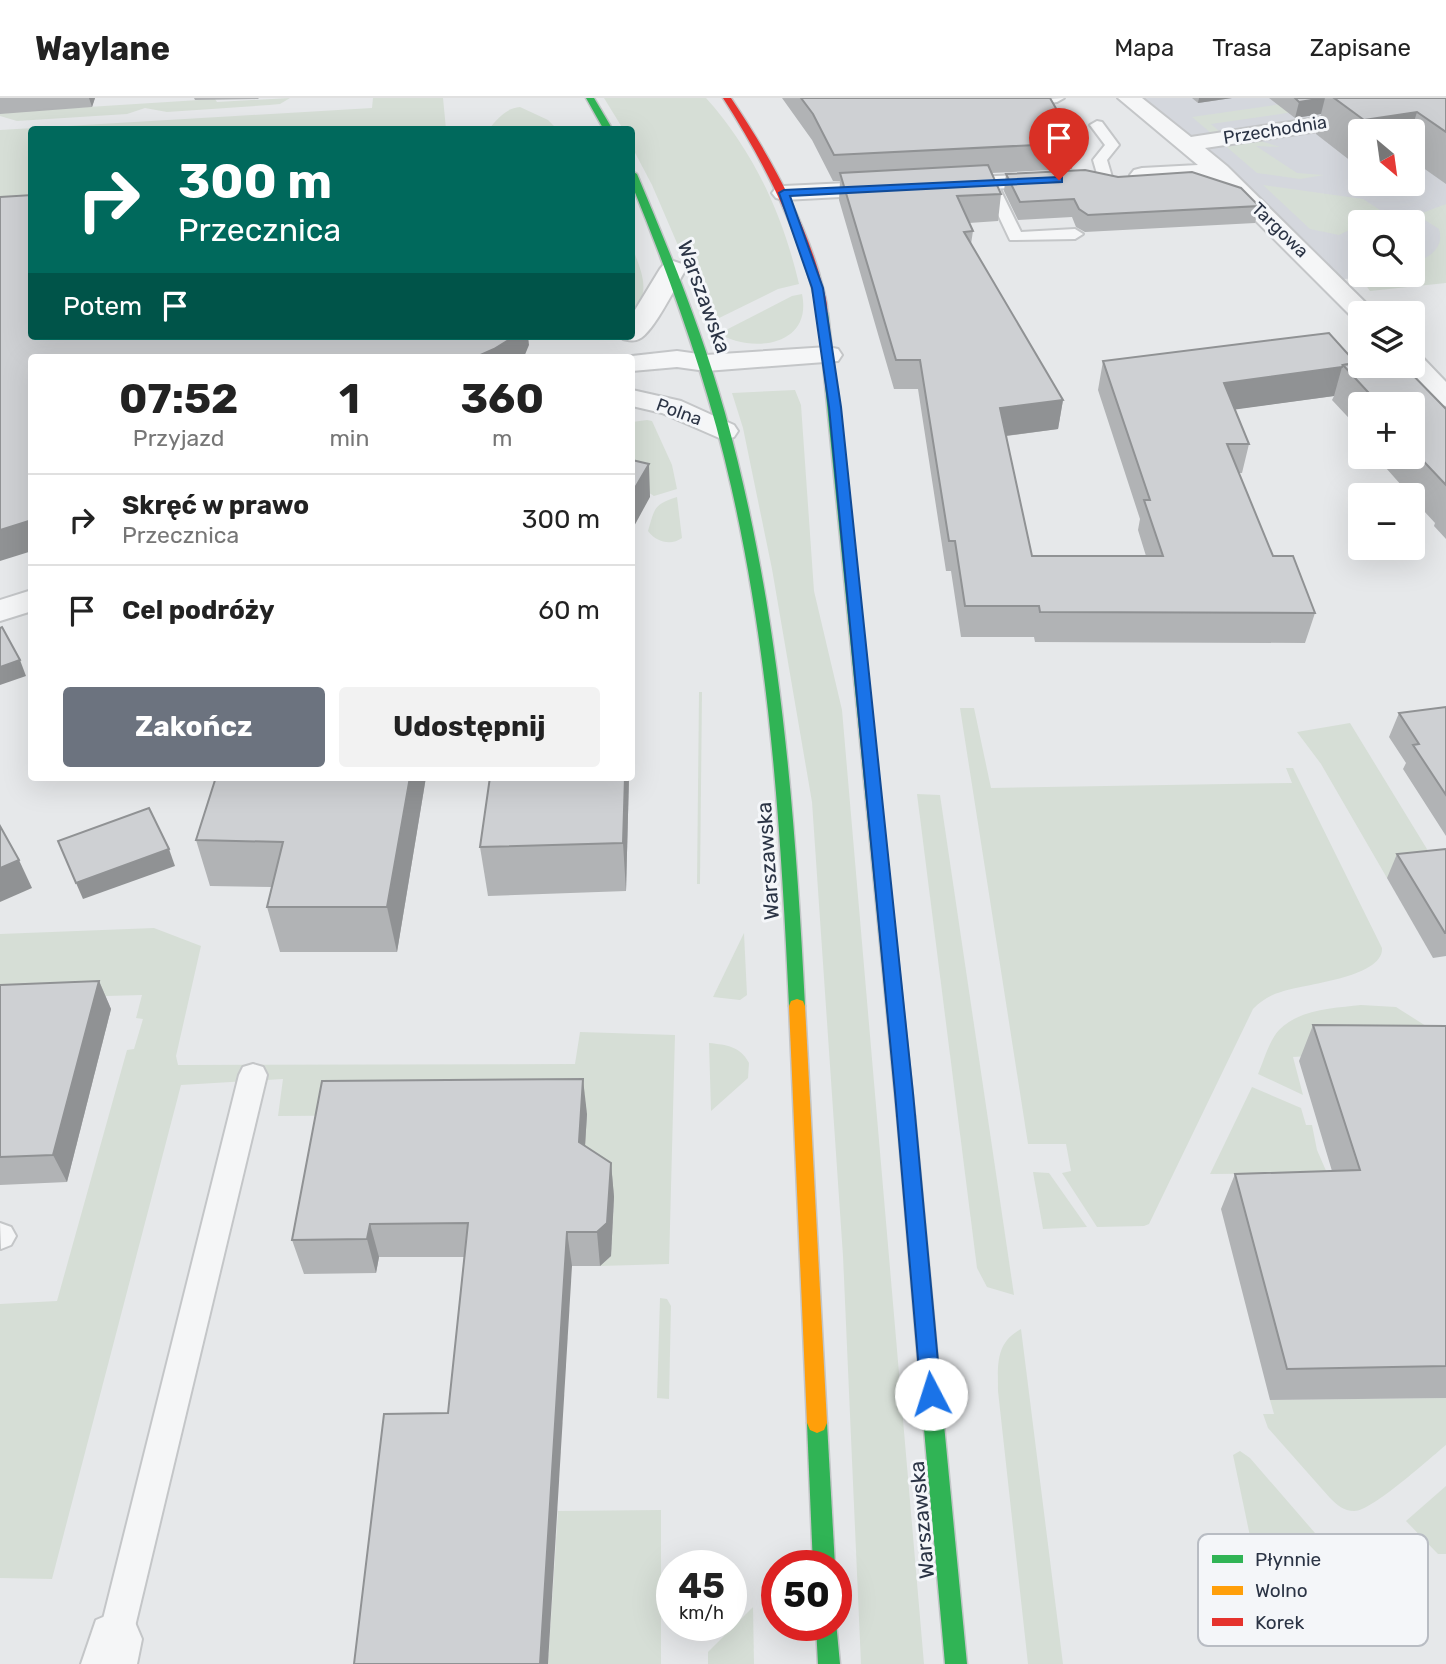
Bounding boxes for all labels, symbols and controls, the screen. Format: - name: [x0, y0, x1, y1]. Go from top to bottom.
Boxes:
- text: Waylane: [35, 29, 170, 68]
- text: Mapa: [1114, 34, 1174, 62]
- text: Trasa: [1212, 34, 1272, 62]
- text: Zapisane: [1310, 34, 1411, 62]
- pin: [1029, 108, 1089, 180]
- street label: Przechodnia: [1222, 111, 1328, 149]
- icon: arrive: [1040, 119, 1078, 157]
- north arrow: [1348, 119, 1424, 196]
- map controls: [1348, 119, 1425, 560]
- text: 300 m: [178, 152, 332, 210]
- icon: right: [63, 154, 154, 245]
- street label: Targowa: [1247, 198, 1313, 262]
- button: search: [1348, 210, 1425, 287]
- text: Przecznica: [178, 211, 341, 249]
- street label: Warszawska: [672, 237, 736, 357]
- icon: arrive: [156, 287, 194, 325]
- text: Potem: [63, 291, 142, 322]
- button: layers: [1348, 301, 1425, 378]
- text: 07:52: [119, 374, 238, 424]
- text: 1: [339, 374, 360, 424]
- text: 360: [460, 374, 544, 424]
- button: +: [1348, 392, 1425, 469]
- street label: Polna: [653, 394, 705, 430]
- text: Przyjazd: [133, 424, 225, 452]
- text: min: [329, 424, 369, 452]
- text: m: [492, 424, 512, 452]
- button: −: [1348, 483, 1425, 560]
- text: Skręć w prawo: [122, 490, 309, 521]
- icon: right: [63, 501, 101, 539]
- text: 300 m: [522, 504, 600, 535]
- text: Przecznica: [122, 521, 239, 549]
- icon: arrive: [63, 592, 101, 630]
- text: Cel podróży: [122, 595, 275, 626]
- text: 60 m: [538, 595, 600, 626]
- button: Zakończ: [63, 687, 325, 767]
- button: Udostępnij: [339, 687, 600, 767]
- street label: Warszawska: [751, 801, 784, 921]
- position arrow: [894, 1357, 968, 1431]
- street label: Warszawska: [904, 1460, 939, 1580]
- legend: [1198, 1534, 1428, 1646]
- text: Płynnie: [1255, 1548, 1321, 1571]
- speed limit sign: 50: [761, 1550, 852, 1641]
- text: 45: [678, 1565, 725, 1607]
- text: Wolno: [1255, 1579, 1308, 1602]
- text: km/h: [679, 1602, 724, 1624]
- text: Korek: [1255, 1611, 1304, 1634]

